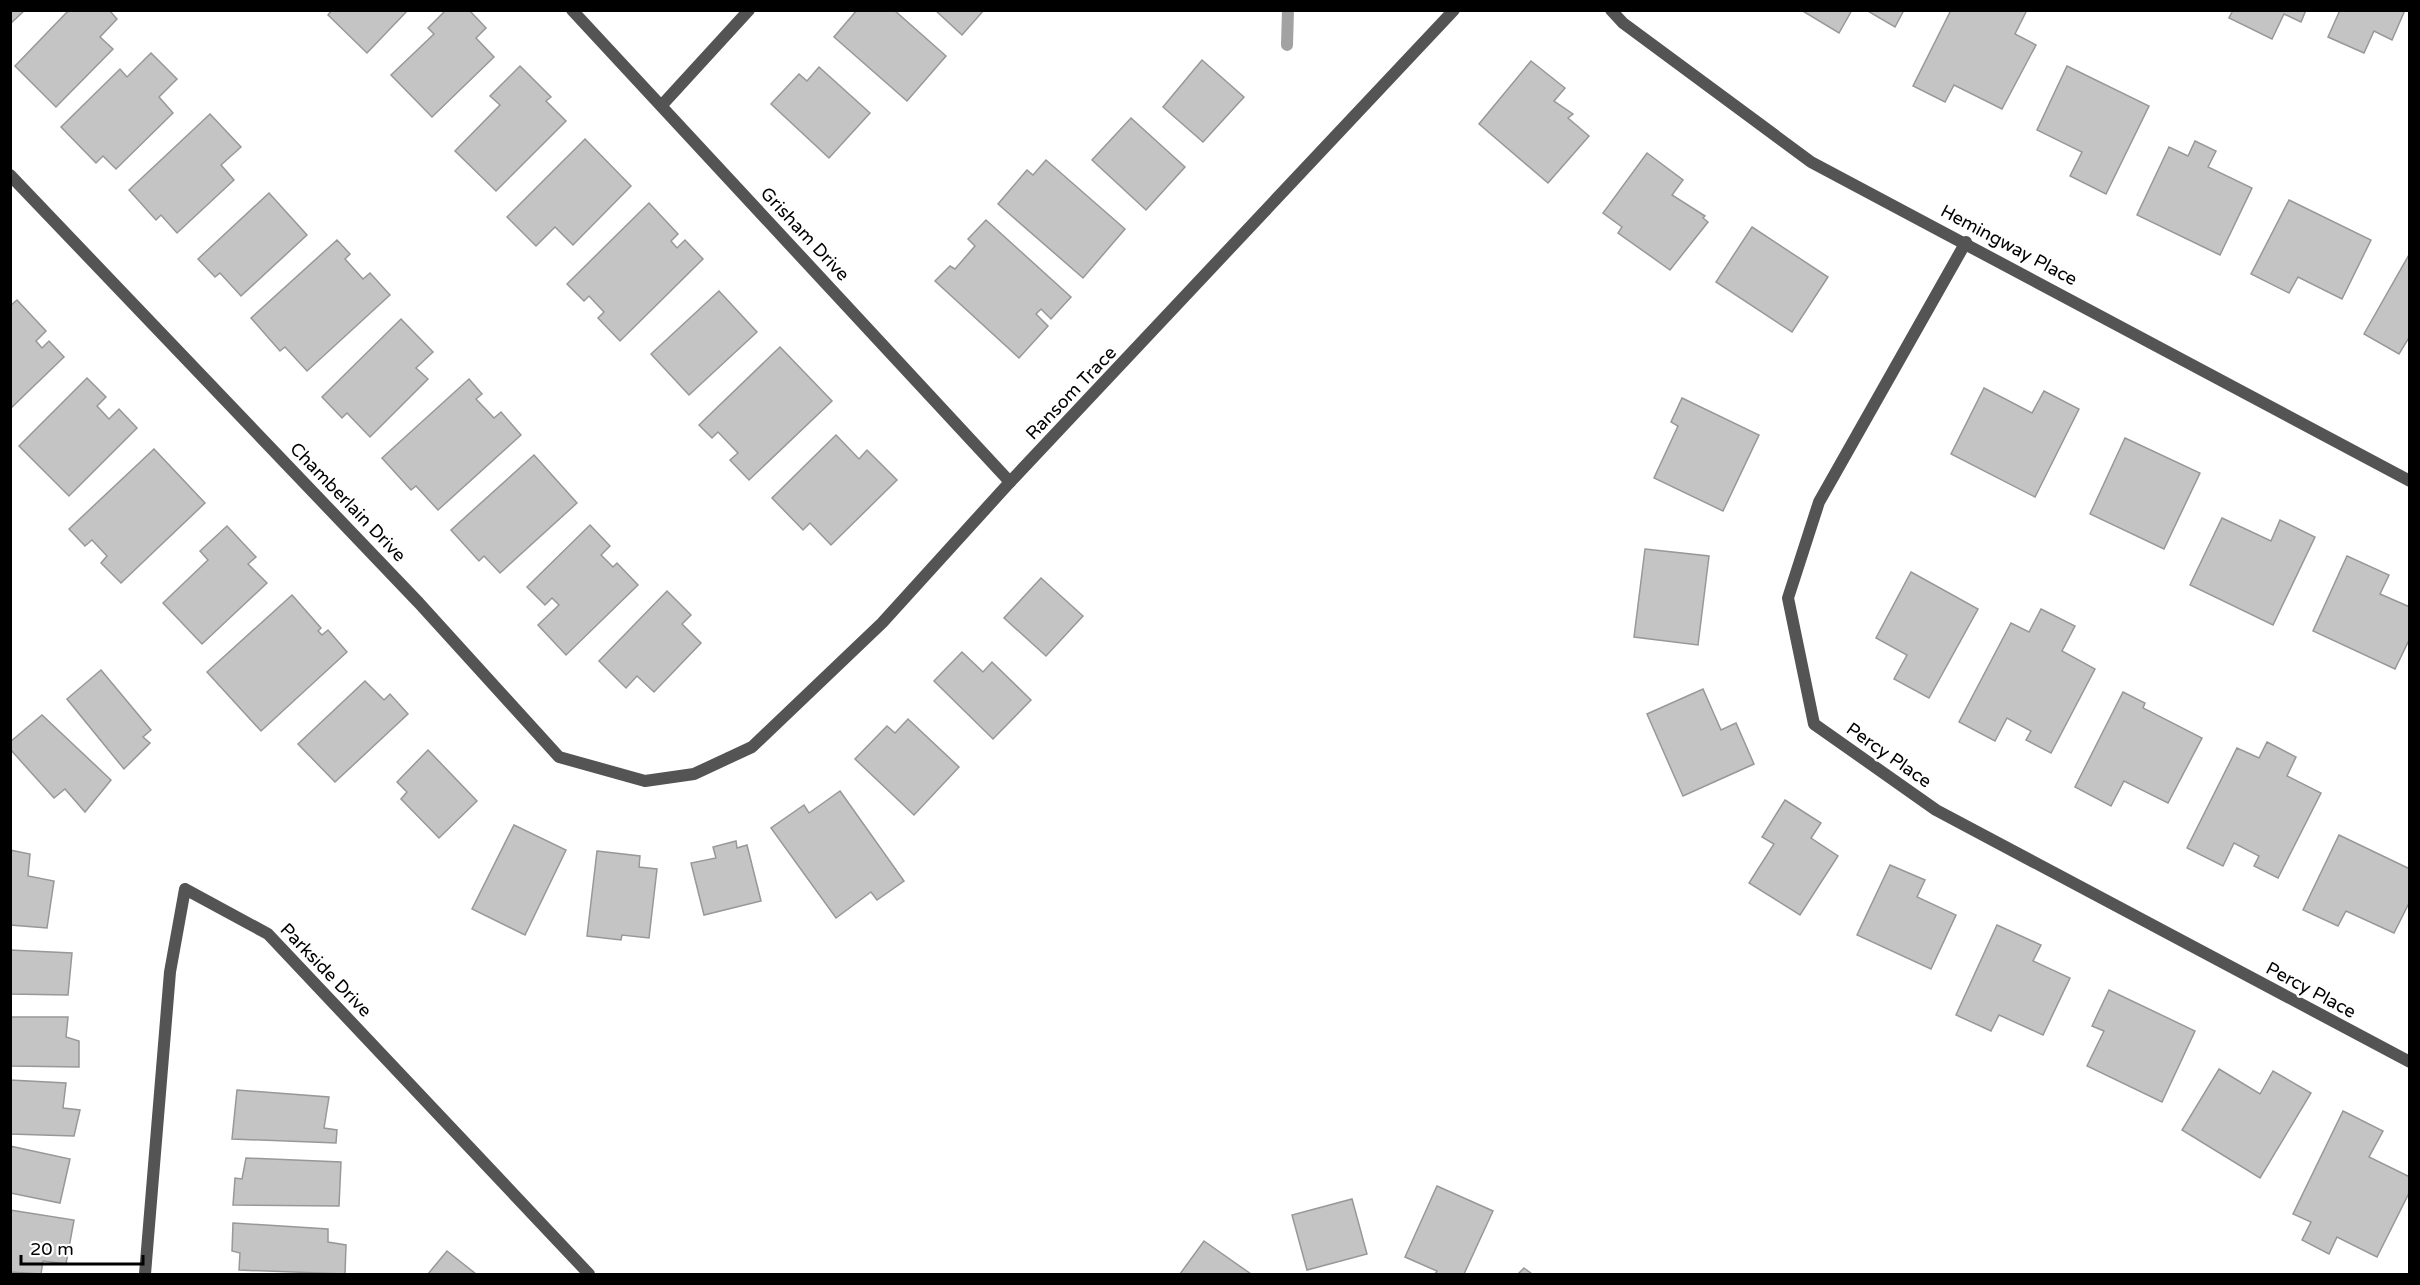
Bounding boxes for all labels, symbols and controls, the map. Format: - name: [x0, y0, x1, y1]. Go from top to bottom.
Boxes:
- street label: Grisham Drive: [756, 183, 854, 285]
- street label: Hemingway Place: [1937, 200, 2081, 290]
- street label: Ransom Trace: [1021, 342, 1121, 444]
- street label: Chamberlain Drive: [285, 438, 411, 566]
- street label: Percy Place: [1842, 718, 1936, 792]
- street label: Parkside Drive: [276, 918, 376, 1022]
- street label: Percy Place: [2262, 957, 2360, 1023]
- scale bar: [21, 1228, 142, 1266]
- text: 20 m: [30, 1238, 74, 1260]

